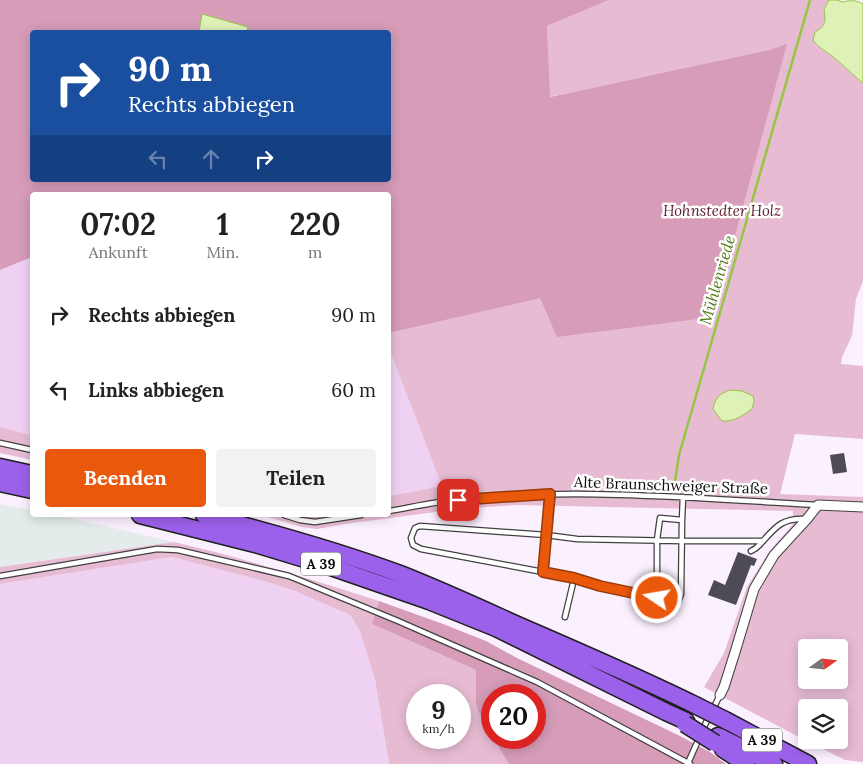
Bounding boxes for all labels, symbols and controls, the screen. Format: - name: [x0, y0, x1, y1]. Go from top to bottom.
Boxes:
- text: 90 m: [128, 46, 212, 91]
- icon: right: [45, 50, 110, 115]
- text: Rechts abbiegen: [128, 90, 295, 118]
- icon: left: [144, 145, 172, 173]
- icon: ahead: [197, 145, 225, 173]
- icon: right: [250, 145, 278, 173]
- park label: Hohnstedter Holz: [663, 201, 781, 220]
- text: 07:02: [80, 205, 156, 243]
- text: 1: [217, 205, 229, 243]
- text: 220: [290, 205, 341, 243]
- water label: Mühlenriede: [695, 233, 739, 327]
- text: Ankunft: [89, 242, 148, 262]
- text: Min.: [206, 242, 239, 262]
- text: m: [308, 242, 322, 262]
- icon: right: [45, 301, 73, 329]
- text: Rechts abbiegen: [88, 303, 235, 327]
- text: 90 m: [331, 303, 376, 327]
- icon: left: [45, 376, 73, 404]
- text: Links abbiegen: [88, 378, 224, 402]
- text: 60 m: [331, 378, 376, 402]
- button: Beenden: [45, 449, 206, 507]
- button: Teilen: [216, 449, 376, 507]
- street label: Alte Braunschweiger Straße: [573, 472, 768, 498]
- pin: [437, 479, 479, 521]
- icon: arrive: [444, 486, 472, 514]
- road number: A 39: [301, 552, 341, 576]
- position arrow: [630, 571, 682, 623]
- north arrow: [798, 639, 848, 689]
- map controls: [798, 639, 848, 749]
- speed limit sign: 20: [481, 684, 546, 749]
- text: 9: [431, 694, 446, 726]
- button: layers: [798, 699, 848, 749]
- text: km/h: [422, 721, 455, 736]
- road number: A 39: [742, 728, 782, 752]

